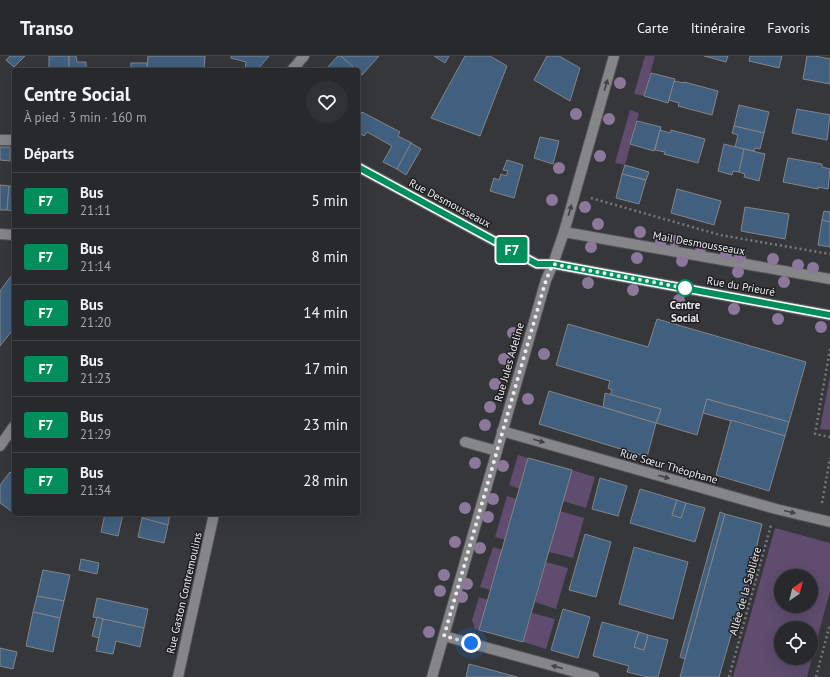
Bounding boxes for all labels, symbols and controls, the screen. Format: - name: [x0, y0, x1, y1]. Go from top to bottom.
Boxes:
- text: Transo: [20, 16, 73, 40]
- text: Carte: [637, 19, 669, 37]
- text: Itinéraire: [691, 19, 745, 37]
- text: Favoris: [767, 19, 810, 37]
- one-way arrow: [603, 79, 609, 91]
- button: heart: [306, 81, 348, 123]
- text: Centre Social: [24, 82, 130, 106]
- text: À pied · 3 min · 160 m: [24, 109, 146, 126]
- text: Départs: [24, 144, 74, 163]
- street label: Rue Desmousseaux: [407, 175, 494, 231]
- text: Bus: [80, 183, 103, 202]
- text: 5 min: [311, 191, 348, 210]
- text: F7: [38, 192, 54, 210]
- text: 21:11: [80, 202, 111, 219]
- one-way arrow: [567, 204, 573, 216]
- street label: Mail Desmousseaux: [652, 228, 746, 258]
- line badge: F7: [494, 237, 530, 263]
- text: Bus: [80, 239, 103, 258]
- text: F7: [504, 241, 520, 259]
- text: 8 min: [311, 247, 348, 266]
- text: F7: [38, 248, 54, 266]
- text: 21:14: [80, 258, 111, 275]
- street label: Rue du Prieuré: [706, 273, 777, 299]
- marker: Centre Social: [676, 279, 694, 297]
- text: Bus: [80, 295, 103, 314]
- place label: Centre Social: [670, 298, 701, 325]
- text: 14 min: [303, 303, 348, 322]
- text: F7: [38, 304, 54, 322]
- text: 21:20: [80, 314, 111, 331]
- street label: Rue Jules Adeline: [491, 320, 527, 403]
- text: Bus: [80, 351, 103, 370]
- text: 17 min: [304, 359, 348, 378]
- text: F7: [38, 360, 54, 378]
- text: 21:23: [80, 370, 111, 387]
- text: Bus: [80, 407, 103, 426]
- text: 23 min: [303, 415, 348, 434]
- text: F7: [38, 416, 54, 434]
- text: 21:29: [80, 426, 111, 443]
- one-way arrow: [534, 438, 546, 444]
- street label: Rue Sœur Théophane: [619, 445, 720, 487]
- text: Bus: [80, 463, 103, 482]
- text: 28 min: [303, 471, 348, 490]
- text: F7: [38, 472, 54, 490]
- one-way arrow: [659, 474, 671, 480]
- text: 21:34: [80, 482, 111, 499]
- one-way arrow: [783, 510, 796, 516]
- street label: Rue Gaston Contremoulins: [163, 530, 205, 655]
- street label: Allée de la Sablière: [726, 545, 764, 637]
- north arrow: [774, 569, 818, 613]
- map controls: [774, 569, 818, 665]
- button: locate: [774, 621, 818, 665]
- your location: [461, 633, 481, 653]
- one-way arrow: [550, 663, 563, 669]

